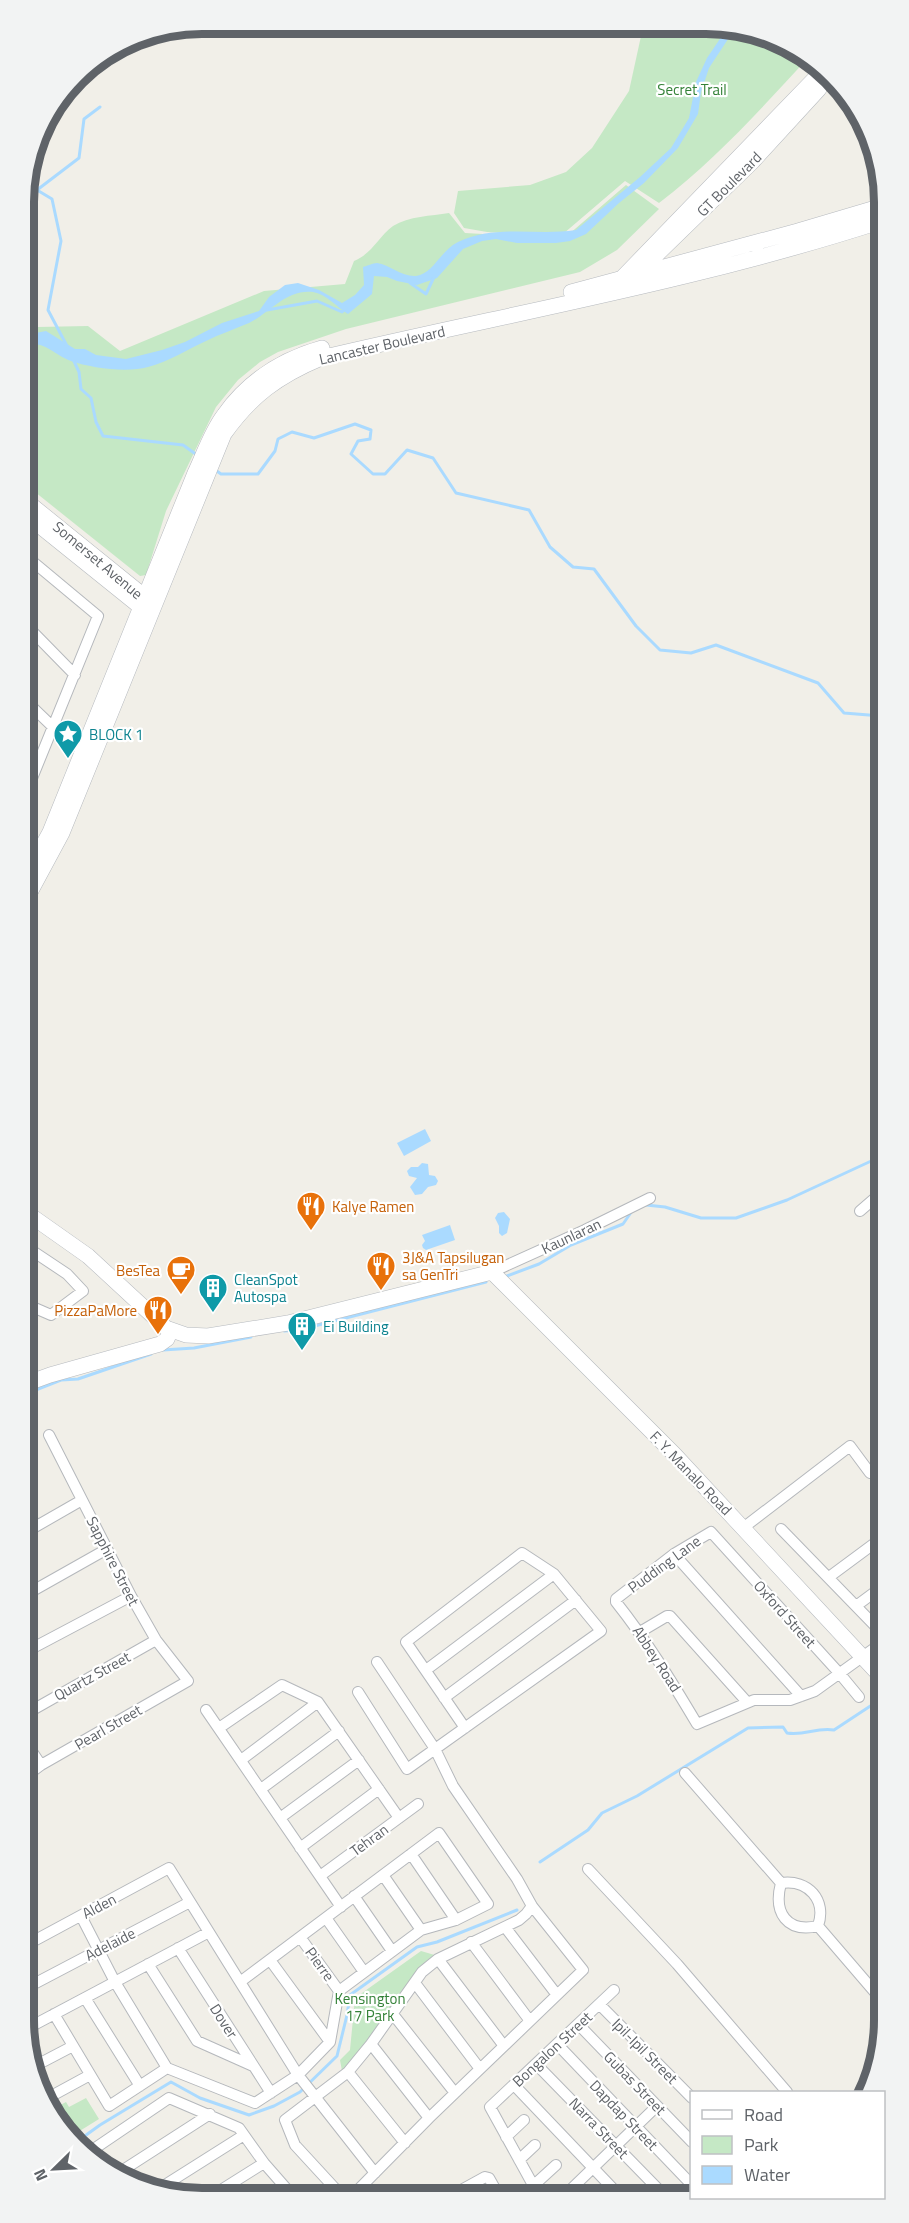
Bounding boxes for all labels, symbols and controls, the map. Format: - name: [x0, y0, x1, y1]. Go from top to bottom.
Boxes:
- park label: Secret Trail: [657, 78, 727, 101]
- street label: GT Boulevard: [691, 146, 767, 222]
- street label: Lancaster Boulevard: [317, 319, 447, 371]
- street label: Somerset Avenue: [48, 515, 148, 605]
- place icon: BLOCK 1: [52, 718, 84, 760]
- place label: BLOCK 1: [89, 723, 143, 746]
- restaurant icon: Kalye Ramen: [295, 1190, 327, 1232]
- place label: Kalye Ramen: [332, 1195, 414, 1218]
- street label: Kaunlaran: [537, 1212, 605, 1260]
- place label: 3J&A Tapsilugan sa GenTri: [402, 1246, 504, 1286]
- restaurant icon: 3J&A Tapsilugan sa GenTri: [365, 1250, 397, 1292]
- cafe icon: BesTea: [165, 1254, 197, 1296]
- place label: BesTea: [116, 1259, 160, 1282]
- place label: CleanSpot Autospa: [234, 1268, 299, 1308]
- building icon: CleanSpot Autospa: [197, 1272, 229, 1314]
- restaurant icon: PizzaPaMore: [142, 1294, 174, 1336]
- place label: PizzaPaMore: [54, 1299, 137, 1322]
- building icon: Ei Building: [286, 1310, 318, 1352]
- place label: Ei Building: [323, 1315, 389, 1338]
- street label: F. Y. Manalo Road: [645, 1426, 737, 1520]
- street label: Sapphire Street: [81, 1512, 146, 1610]
- street label: Pudding Lane: [623, 1530, 705, 1598]
- street label: Oxford Street: [748, 1575, 822, 1654]
- street label: Abbey Road: [627, 1621, 687, 1697]
- street label: Quartz Street: [49, 1645, 135, 1707]
- street label: Pearl Street: [70, 1698, 147, 1756]
- street label: Tehran: [345, 1818, 393, 1862]
- street label: Alden: [78, 1887, 120, 1925]
- street label: Adelaide: [81, 1921, 139, 1967]
- street label: Pierre: [300, 1942, 340, 1986]
- park label: Kensington 17 Park: [334, 1987, 406, 2027]
- street label: Dover: [204, 1999, 244, 2043]
- street label: Bongalon Street: [507, 2005, 598, 2092]
- street label: Ipil-Ipil Street: [607, 2013, 684, 2090]
- street label: Gubas Street: [598, 2046, 672, 2121]
- street label: Dapdap Street: [584, 2074, 664, 2156]
- legend: [690, 2091, 885, 2199]
- street label: Narra Street: [564, 2092, 635, 2164]
- text: Road: [744, 2101, 783, 2128]
- text: Park: [744, 2131, 779, 2158]
- north arrow: [24, 2139, 84, 2199]
- text: Water: [744, 2161, 790, 2188]
- text: N: [27, 2165, 54, 2185]

